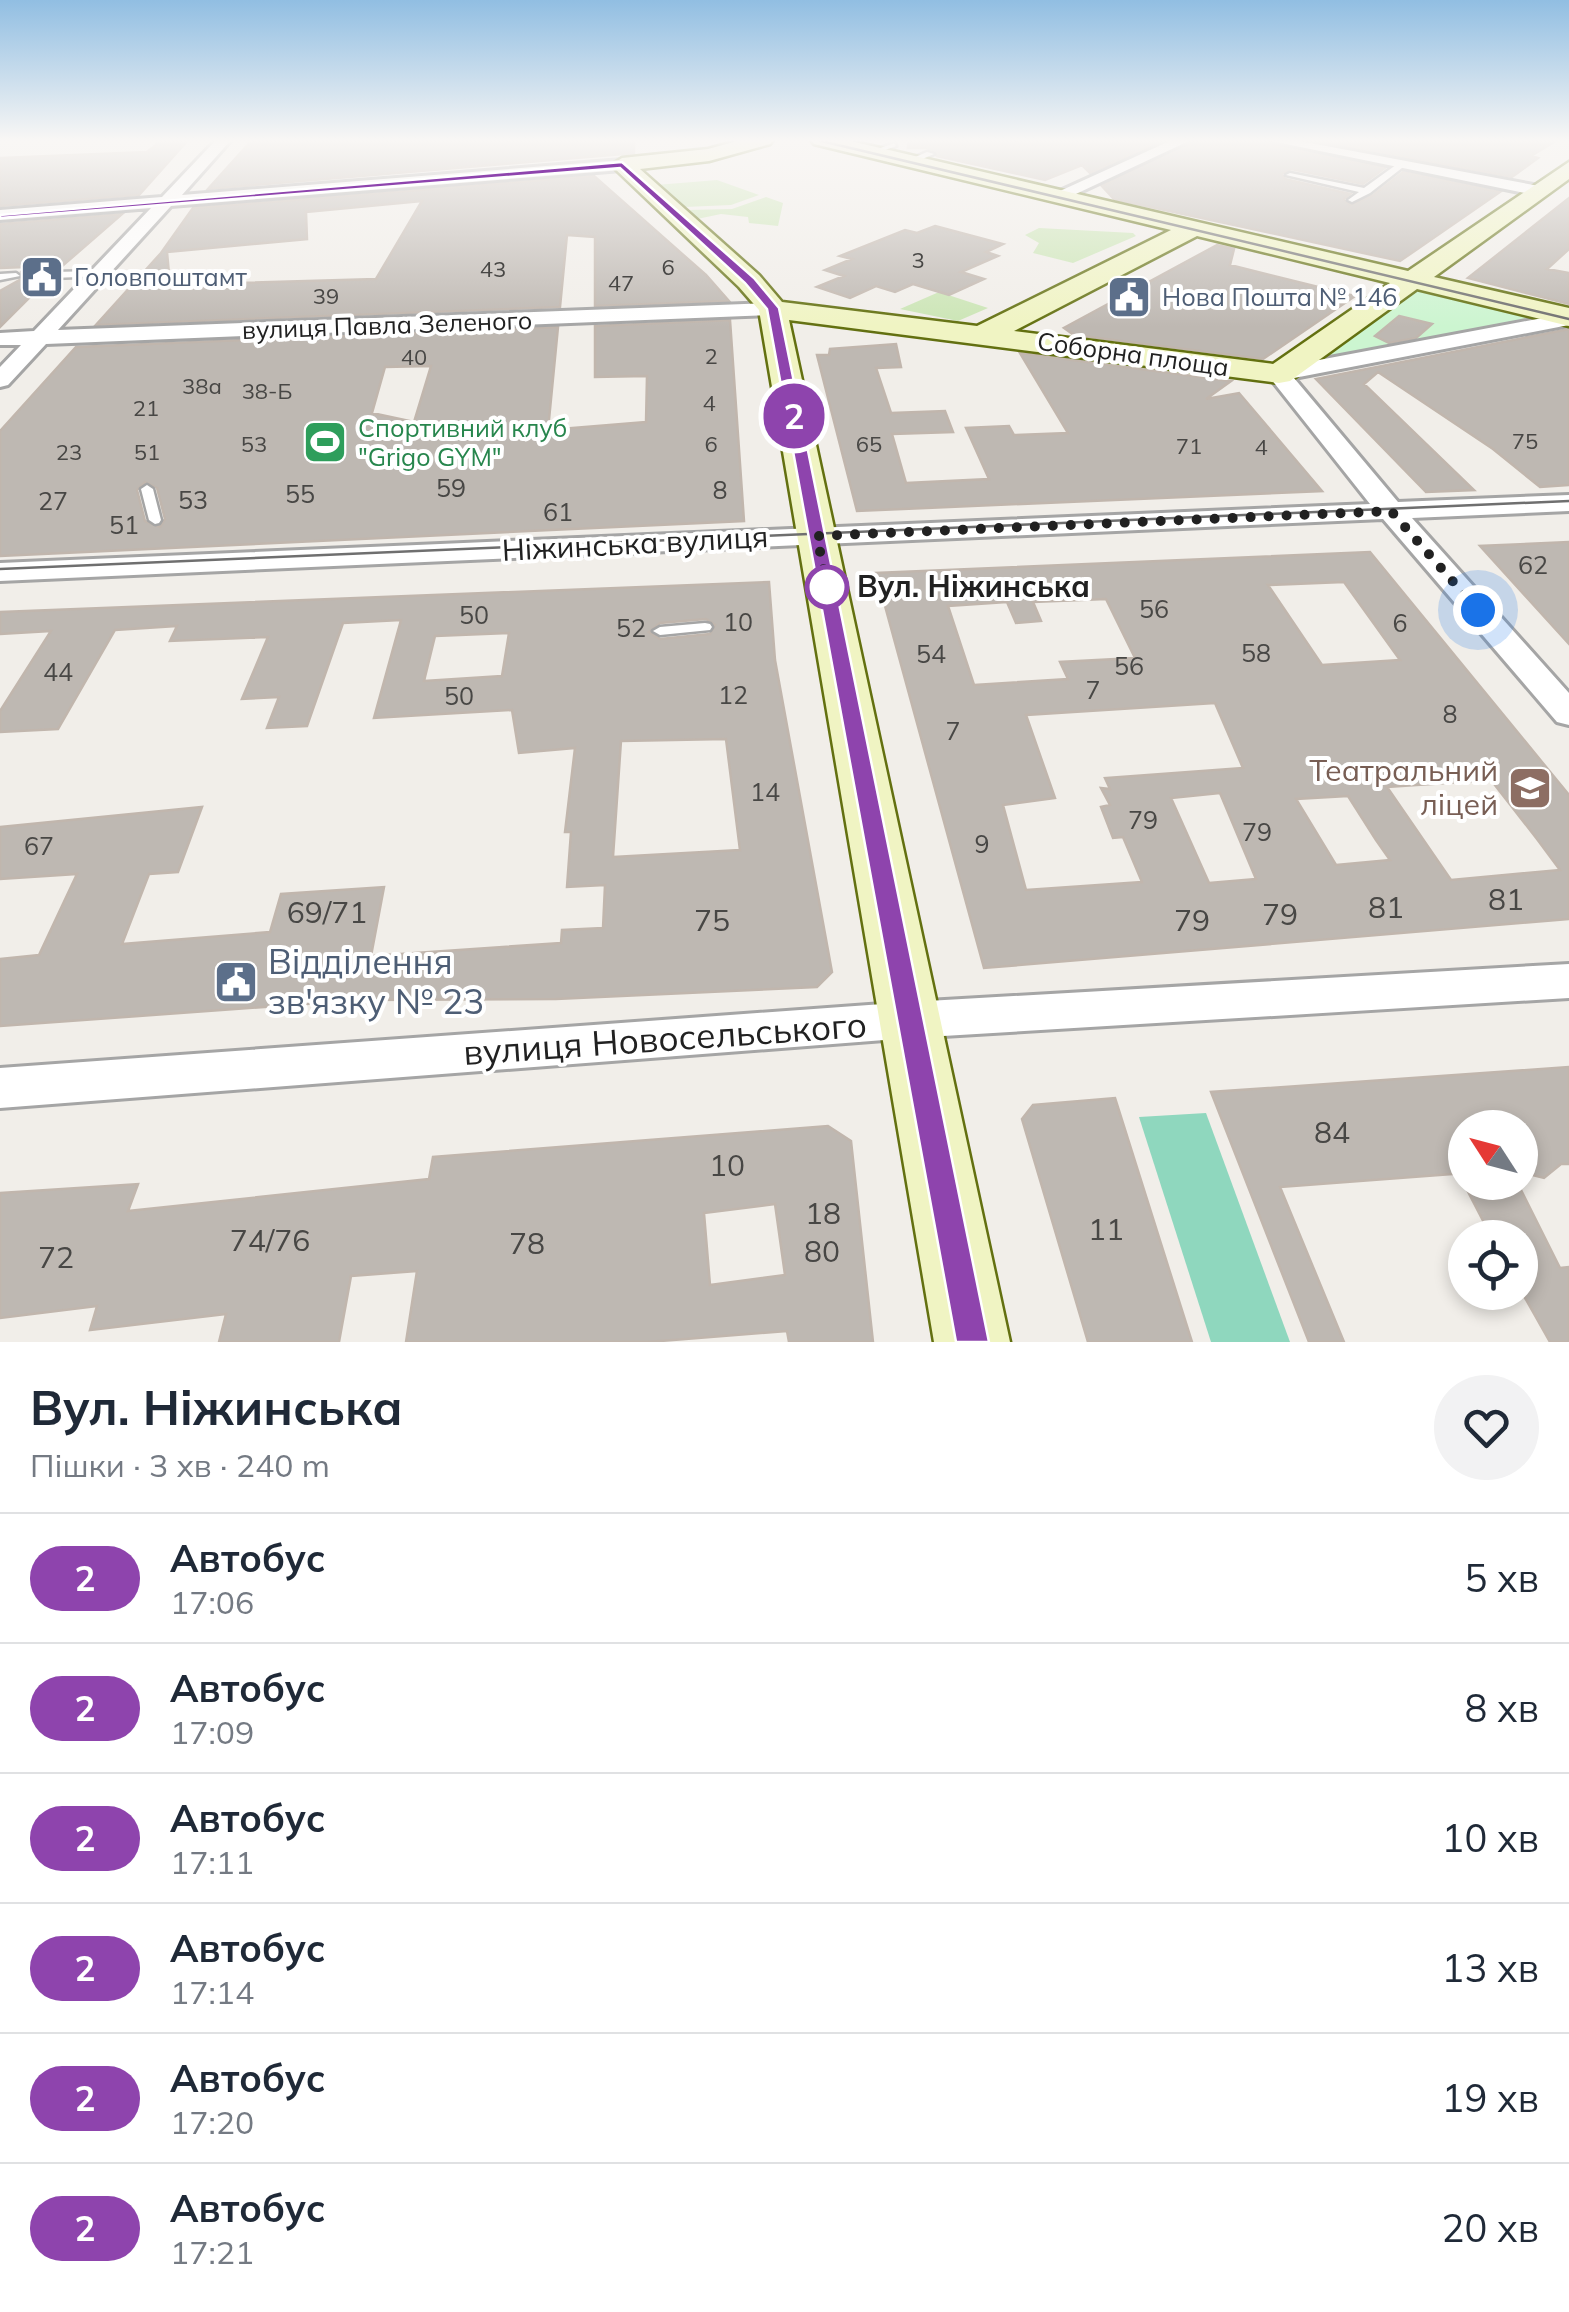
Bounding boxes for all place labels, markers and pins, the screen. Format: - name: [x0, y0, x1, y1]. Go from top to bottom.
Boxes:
- public building icon: Головпоштамт: [19, 254, 65, 300]
- place label: Головпоштамт: [74, 261, 248, 292]
- public building icon: Нова Пошта № 146: [1106, 274, 1152, 320]
- place label: Нова Пошта № 146: [1162, 281, 1397, 312]
- place label: Спортивний клуб "Grigo GYM": [358, 412, 567, 472]
- sports icon: Спортивний клуб "Grigo GYM": [302, 419, 348, 465]
- marker: Вул. Ніжинська: [806, 566, 848, 608]
- place label: Вул. Ніжинська: [857, 567, 1090, 605]
- place label: Театральний ліцей: [1309, 751, 1498, 823]
- school or university icon: Театральний ліцей: [1507, 765, 1553, 811]
- place label: Відділення зв'язку № 23: [268, 939, 484, 1023]
- public building icon: Відділення зв'язку № 23: [213, 959, 259, 1005]

